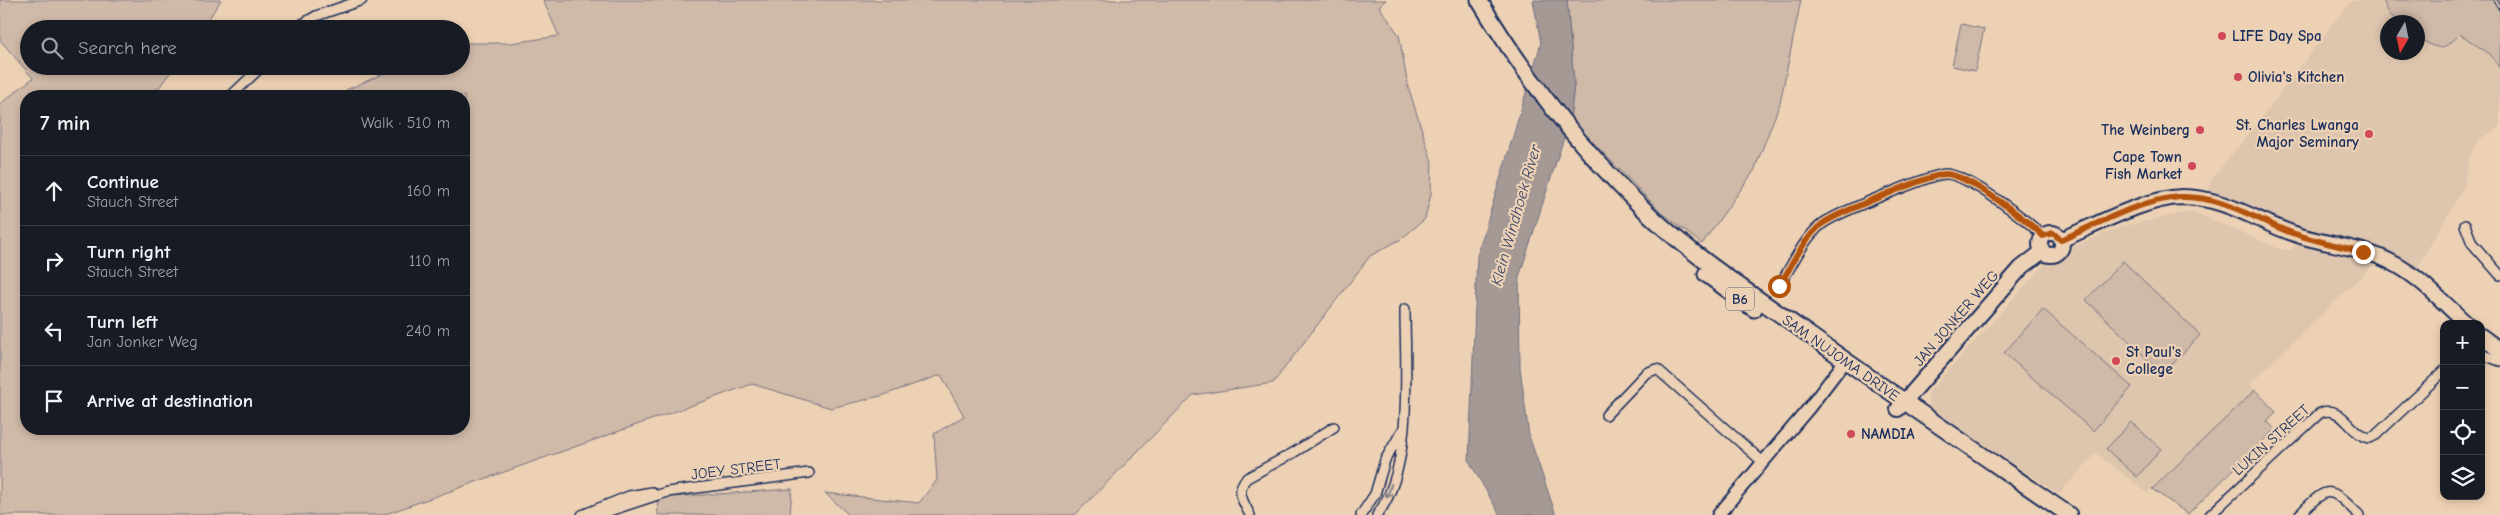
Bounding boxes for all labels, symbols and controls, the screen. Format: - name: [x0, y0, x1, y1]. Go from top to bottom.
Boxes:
- north arrow: [2380, 15, 2425, 60]
- search box: [20, 20, 470, 75]
- place label: LIFE Day Spa: [2232, 27, 2322, 45]
- marker: LIFE Day Spa: [2216, 30, 2228, 42]
- icon: search: [38, 34, 66, 62]
- text: Search here: [78, 37, 177, 59]
- place label: Olivia's Kitchen: [2248, 68, 2344, 86]
- marker: Olivia's Kitchen: [2232, 71, 2244, 83]
- text: 7 min: [40, 111, 90, 135]
- text: Walk · 510 m: [361, 114, 450, 132]
- place label: St. Charles Lwanga Major Seminary: [2236, 116, 2359, 151]
- place label: The Weinberg: [2101, 121, 2190, 139]
- marker: The Weinberg: [2194, 124, 2206, 136]
- marker: St. Charles Lwanga Major Seminary: [2363, 128, 2375, 140]
- water label: Klein Windhoek River: [1487, 142, 1545, 288]
- place label: Cape Town Fish Market: [2105, 148, 2183, 183]
- marker: Cape Town Fish Market: [2186, 160, 2198, 172]
- text: Continue: [87, 171, 159, 193]
- icon: ahead: [40, 177, 68, 205]
- text: 160 m: [407, 182, 450, 200]
- text: Stauch Street: [87, 193, 178, 211]
- text: Turn right: [87, 241, 171, 263]
- route end: [2352, 241, 2375, 264]
- icon: right: [40, 247, 68, 275]
- text: 110 m: [409, 252, 450, 270]
- text: Stauch Street: [87, 263, 178, 281]
- street label: JAN JONKER WEG: [1910, 266, 2003, 370]
- route start: [1768, 275, 1791, 298]
- road number: B6: [1726, 288, 1754, 310]
- text: Turn left: [87, 311, 158, 333]
- street label: SAM NUJOMA DRIVE: [1779, 311, 1903, 405]
- icon: left: [40, 317, 68, 345]
- map controls: [2440, 320, 2485, 500]
- button: +: [2440, 320, 2485, 365]
- text: 240 m: [406, 322, 450, 340]
- text: Jan Jonker Weg: [87, 333, 198, 351]
- place label: St Paul's College: [2126, 343, 2181, 378]
- marker: St Paul's College: [2110, 355, 2122, 367]
- button: −: [2440, 365, 2485, 410]
- icon: arrive: [40, 387, 68, 415]
- text: Arrive at destination: [87, 390, 253, 412]
- street label: LUKIN STREET: [2229, 401, 2313, 479]
- button: locate: [2440, 410, 2485, 455]
- place label: NAMDIA: [1861, 425, 1915, 443]
- marker: NAMDIA: [1845, 428, 1857, 440]
- street label: JOEY STREET: [690, 455, 782, 483]
- button: layers: [2440, 455, 2485, 500]
- one-way arrow: [1384, 483, 1394, 499]

